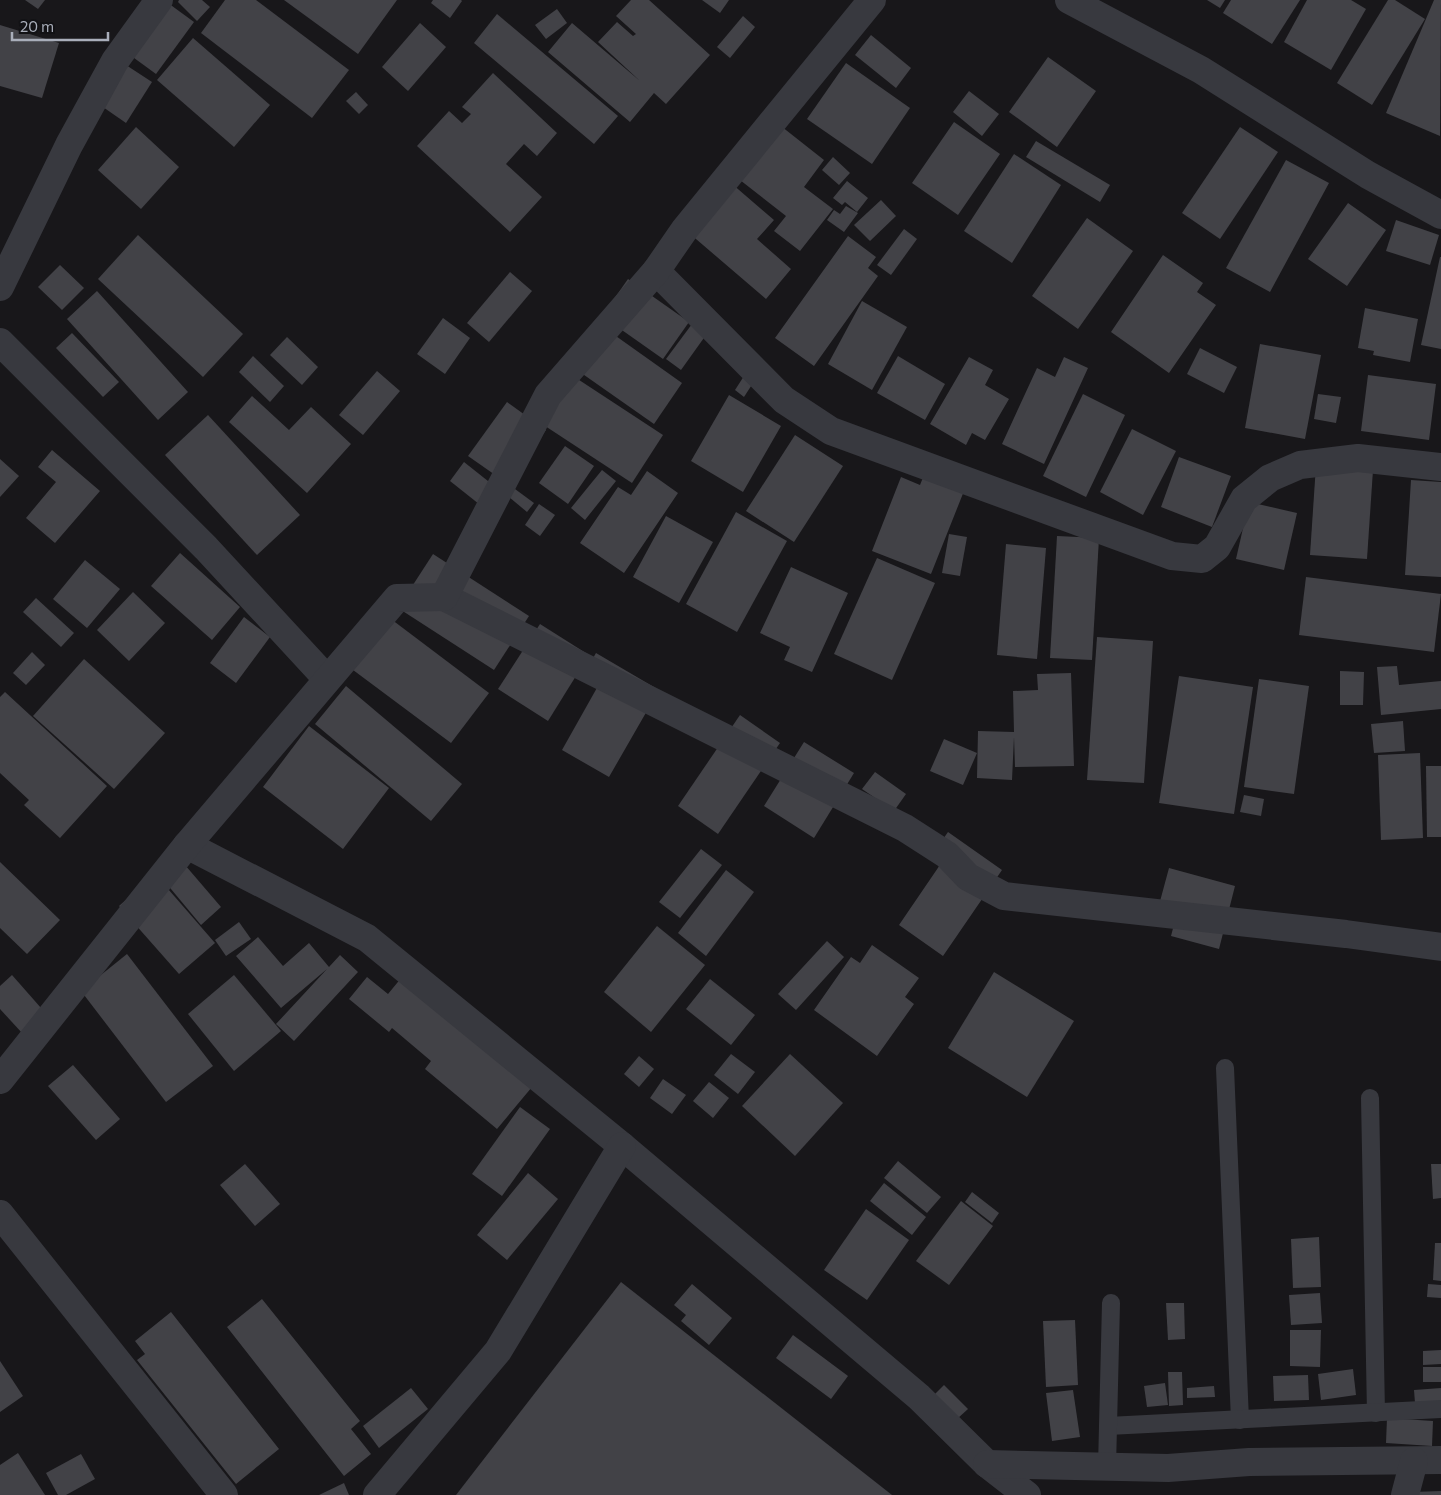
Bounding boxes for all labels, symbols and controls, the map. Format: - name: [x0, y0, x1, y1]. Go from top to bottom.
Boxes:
- scale bar: [12, 10, 109, 42]
- text: 20 m: [20, 17, 54, 35]

